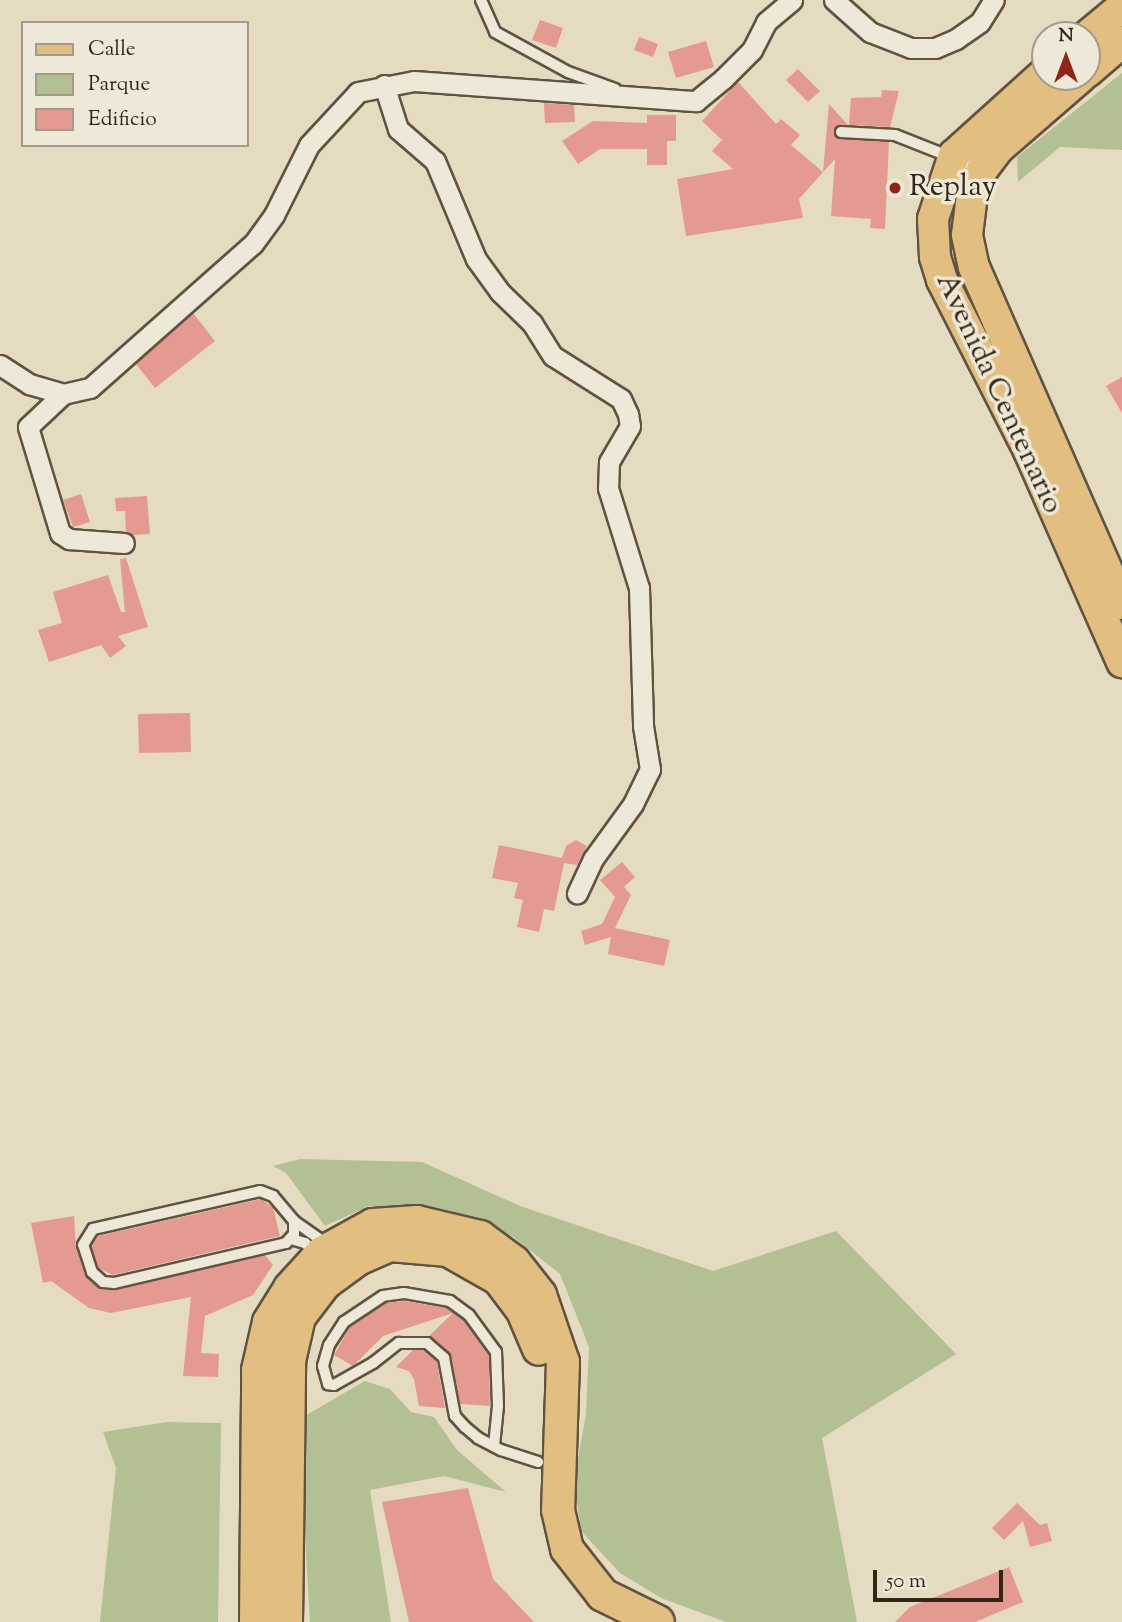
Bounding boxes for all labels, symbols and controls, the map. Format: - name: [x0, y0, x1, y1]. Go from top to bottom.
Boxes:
- legend: [21, 21, 248, 147]
- north arrow: [1031, 21, 1101, 91]
- text: N: [1058, 23, 1074, 50]
- text: Calle: [88, 35, 136, 65]
- text: Parque: [88, 70, 150, 100]
- text: Edificio: [88, 105, 157, 135]
- place label: Replay: [909, 170, 997, 206]
- marker: Replay: [887, 180, 903, 196]
- street label: Avenida Centenario: [927, 268, 1069, 520]
- scale bar: [877, 1556, 1006, 1600]
- text: 50 m: [886, 1567, 926, 1597]

